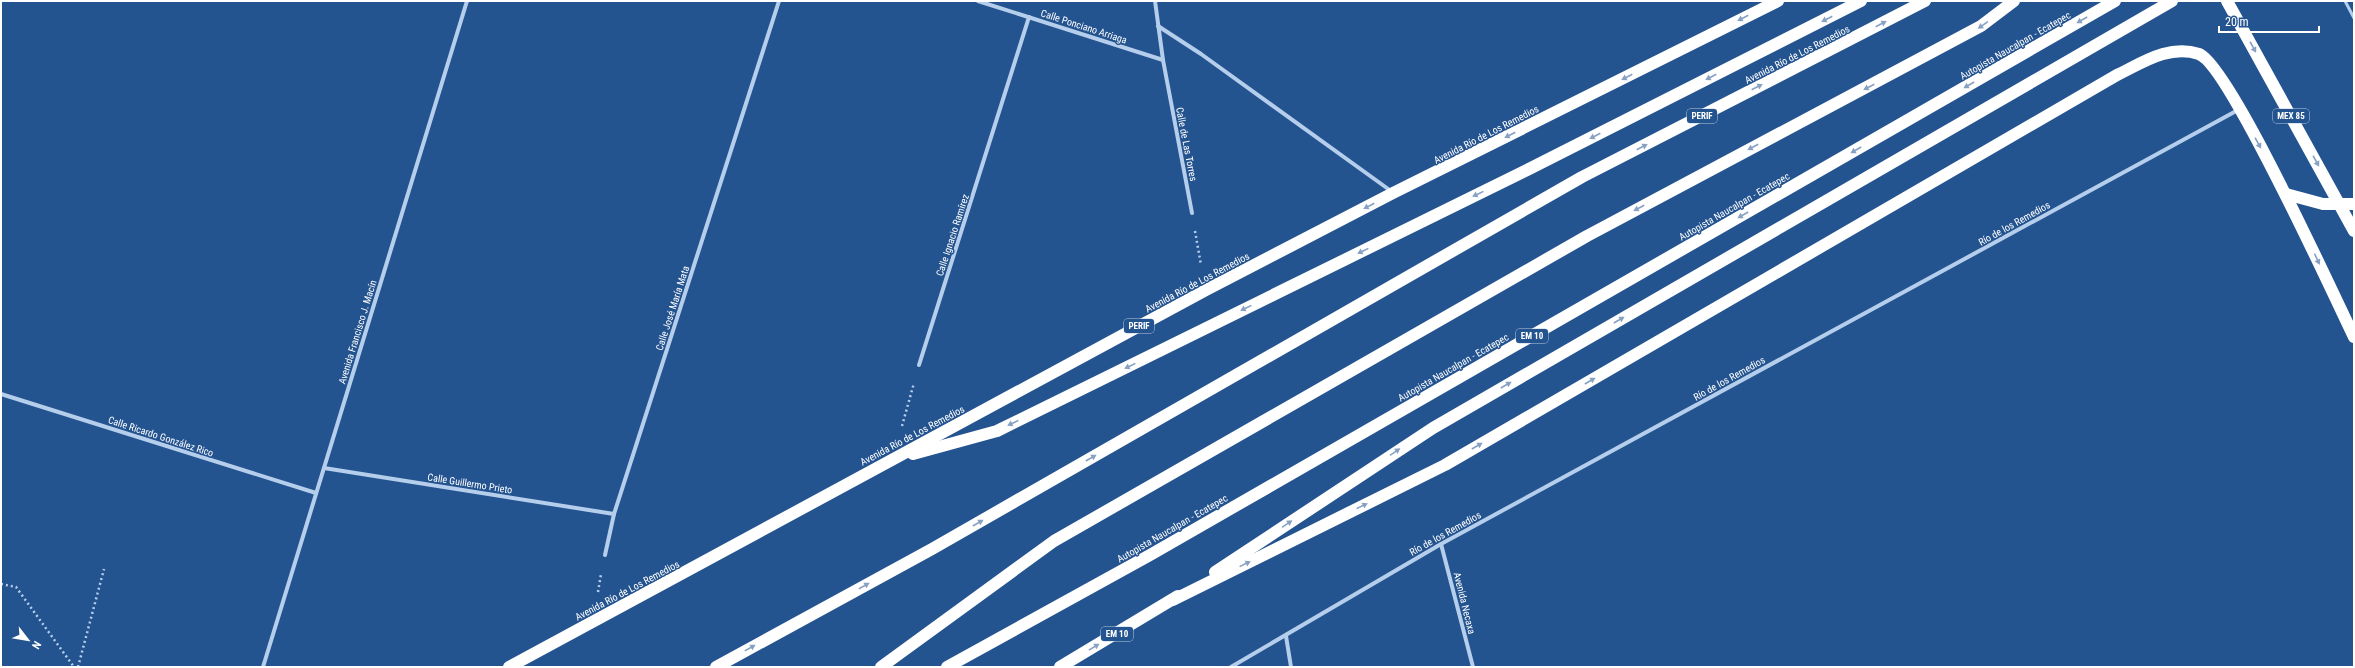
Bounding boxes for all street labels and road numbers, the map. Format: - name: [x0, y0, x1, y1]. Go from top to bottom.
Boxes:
- street label: Calle Ponciano Arriaga: [1039, 7, 1128, 46]
- street label: Autopista Naucalpan - Ecatepec: [1958, 9, 2073, 82]
- street label: Avenida Río de Los Remedios: [1743, 23, 1852, 86]
- street label: Avenida Río de Los Remedios: [1432, 103, 1541, 166]
- street label: Calle de Las Torres: [1174, 106, 1199, 182]
- road number: PERIF: [1687, 109, 1717, 123]
- road number: MEX 85: [2273, 109, 2309, 123]
- street label: Autopista Naucalpan - Ecatepec: [1677, 170, 1792, 243]
- street label: Calle Ignacio Ramírez: [934, 193, 971, 277]
- street label: Río de los Remedios: [1977, 199, 2052, 248]
- street label: Avenida Río de Los Remedios: [1143, 250, 1252, 315]
- street label: Calle José María Mata: [654, 264, 691, 352]
- street label: Avenida Francisco J. Macín: [336, 279, 379, 385]
- road number: PERIF: [1124, 319, 1154, 333]
- road number: EM 10: [1516, 329, 1548, 343]
- street label: Autopista Naucalpan - Ecatepec: [1396, 331, 1511, 404]
- street label: Río de los Remedios: [1692, 354, 1767, 403]
- street label: Avenida Río de Los Remedios: [858, 403, 967, 468]
- street label: Calle Ricardo González Rico: [107, 414, 215, 459]
- street label: Calle Guillermo Prieto: [427, 471, 513, 496]
- street label: Autopista Naucalpan - Ecatepec: [1115, 492, 1230, 565]
- street label: Río de los Remedios: [1408, 509, 1483, 558]
- street label: Avenida Río de Los Remedios: [573, 558, 682, 623]
- street label: Avenida Necaxa: [1452, 571, 1478, 635]
- road number: EM 10: [1101, 627, 1133, 641]

